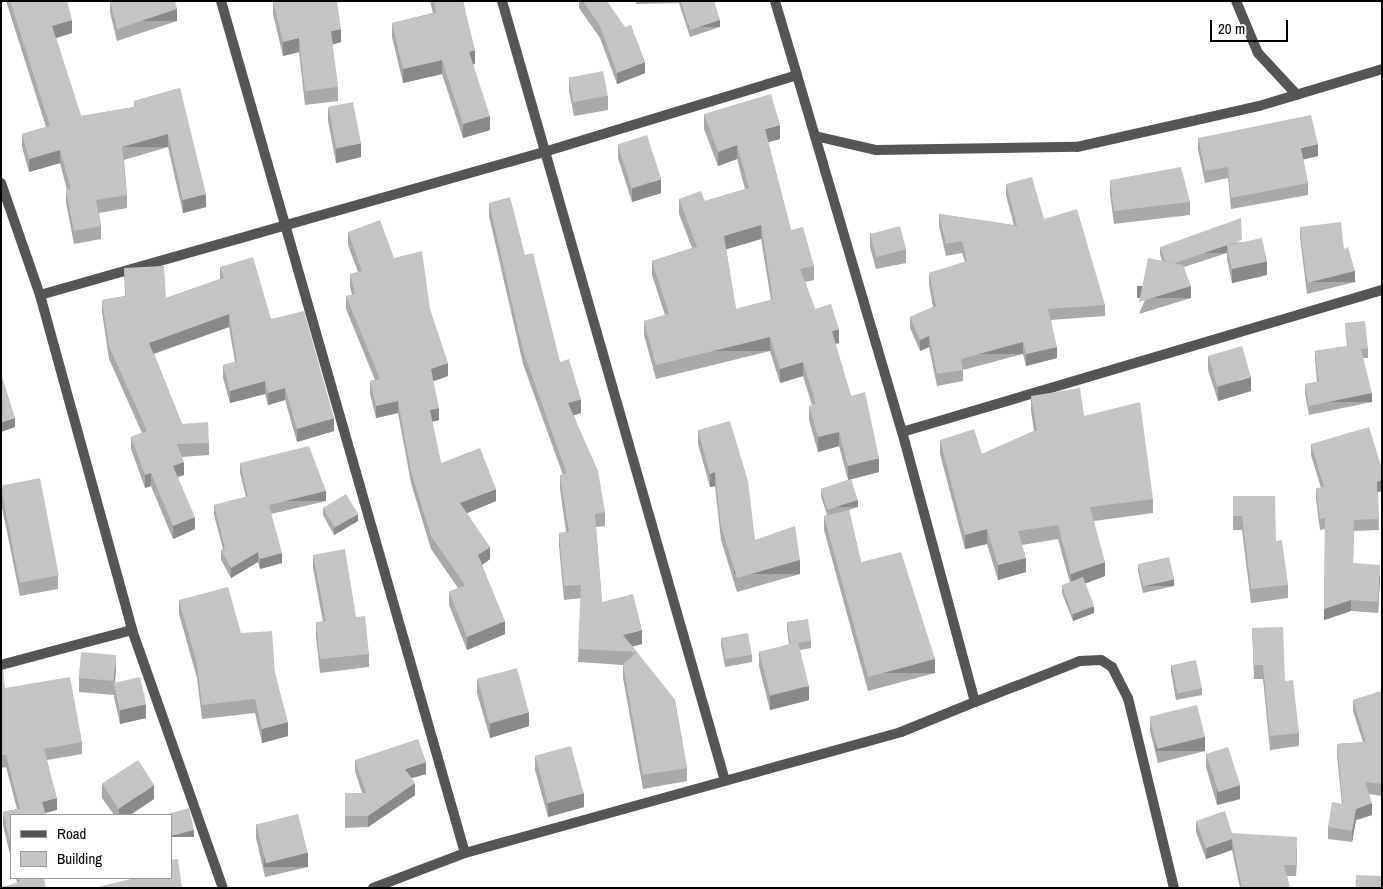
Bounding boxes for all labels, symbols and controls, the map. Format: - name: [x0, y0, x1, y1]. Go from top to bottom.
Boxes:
- scale bar: [1213, 10, 1290, 42]
- text: 20 m: [1218, 18, 1245, 39]
- legend: [10, 814, 172, 879]
- text: Road: [57, 823, 86, 844]
- text: Building: [57, 848, 102, 869]

